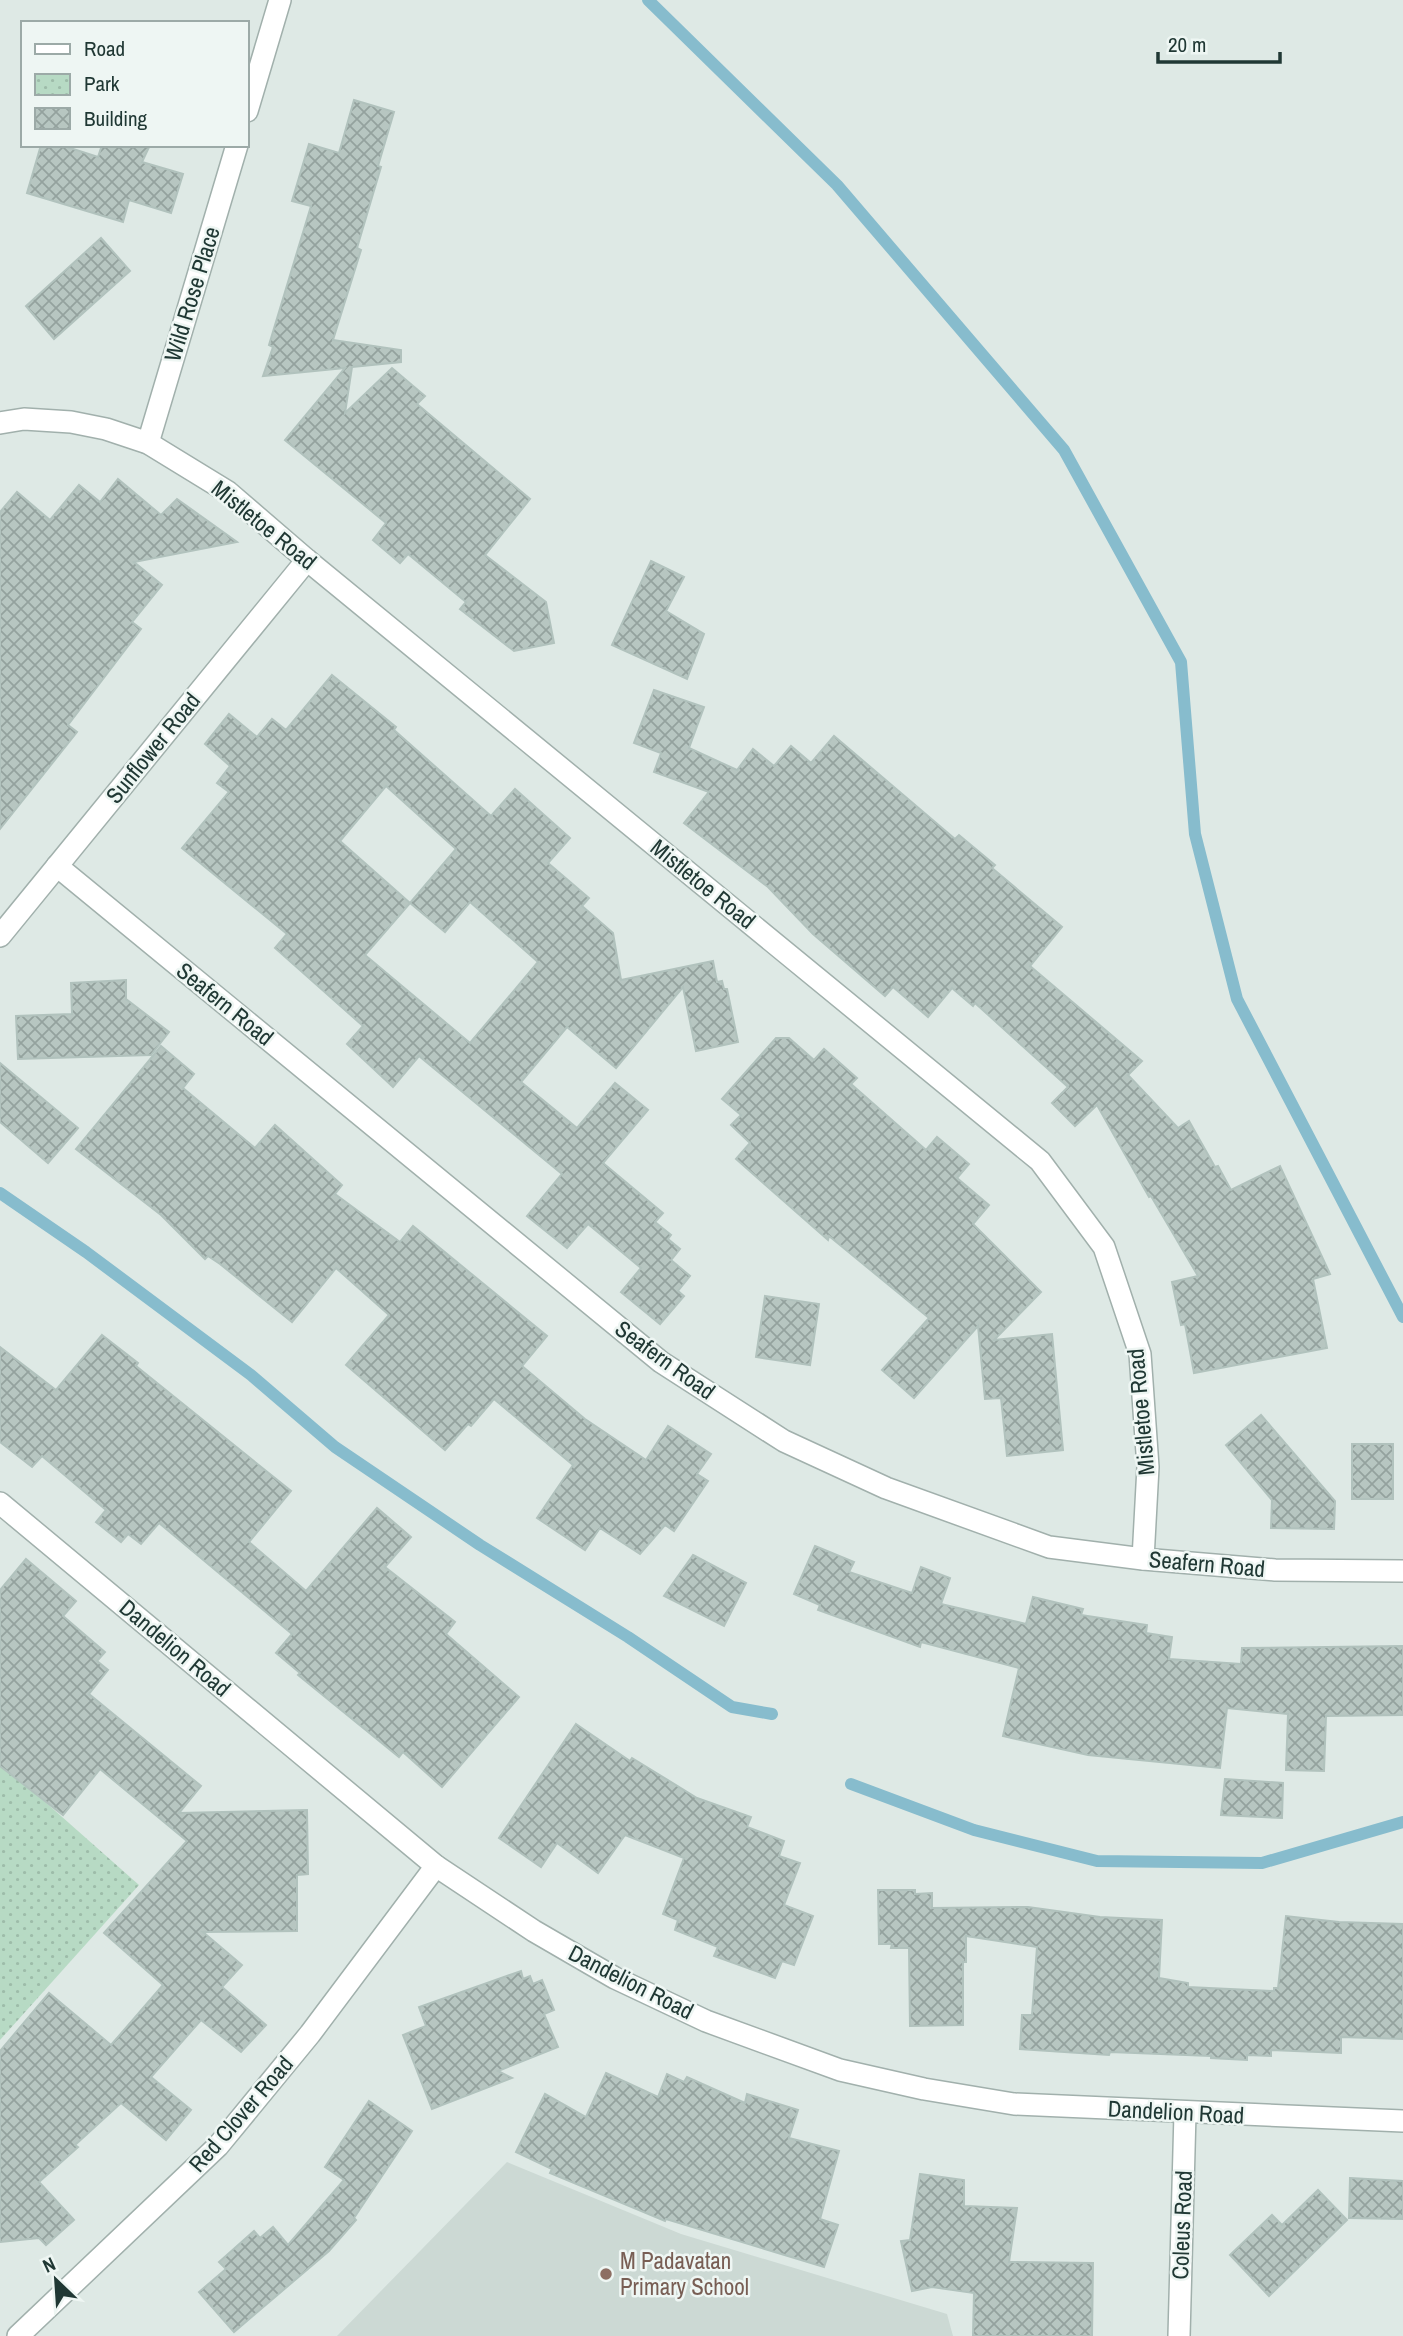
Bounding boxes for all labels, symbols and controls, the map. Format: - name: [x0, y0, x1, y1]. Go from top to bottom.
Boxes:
- legend: [21, 21, 248, 147]
- scale bar: [1158, 21, 1280, 65]
- text: 20 m: [1168, 30, 1206, 59]
- text: Road: [84, 34, 125, 63]
- text: Park: [84, 69, 120, 98]
- text: Building: [84, 104, 148, 133]
- street label: Wild Rose Place: [156, 223, 227, 365]
- street label: Mistletoe Road: [205, 473, 323, 577]
- street label: Sunflower Road: [98, 686, 207, 810]
- street label: Mistletoe Road: [644, 832, 762, 936]
- street label: Seafern Road: [170, 955, 280, 1052]
- street label: Seafern Road: [609, 1313, 721, 1406]
- street label: Mistletoe Road: [1120, 1348, 1161, 1477]
- street label: Seafern Road: [1148, 1543, 1266, 1584]
- street label: Dandelion Road: [113, 1592, 237, 1703]
- street label: Dandelion Road: [563, 1937, 699, 2026]
- street label: Red Clover Road: [181, 2049, 300, 2178]
- street label: Dandelion Road: [1107, 2092, 1245, 2131]
- street label: Coleus Road: [1164, 2170, 1199, 2280]
- north arrow: [21, 2245, 91, 2315]
- place label: M Padavatan Primary School: [620, 2245, 749, 2302]
- text: N: [38, 2250, 59, 2279]
- marker: M Padavatan Primary School: [598, 2266, 614, 2282]

